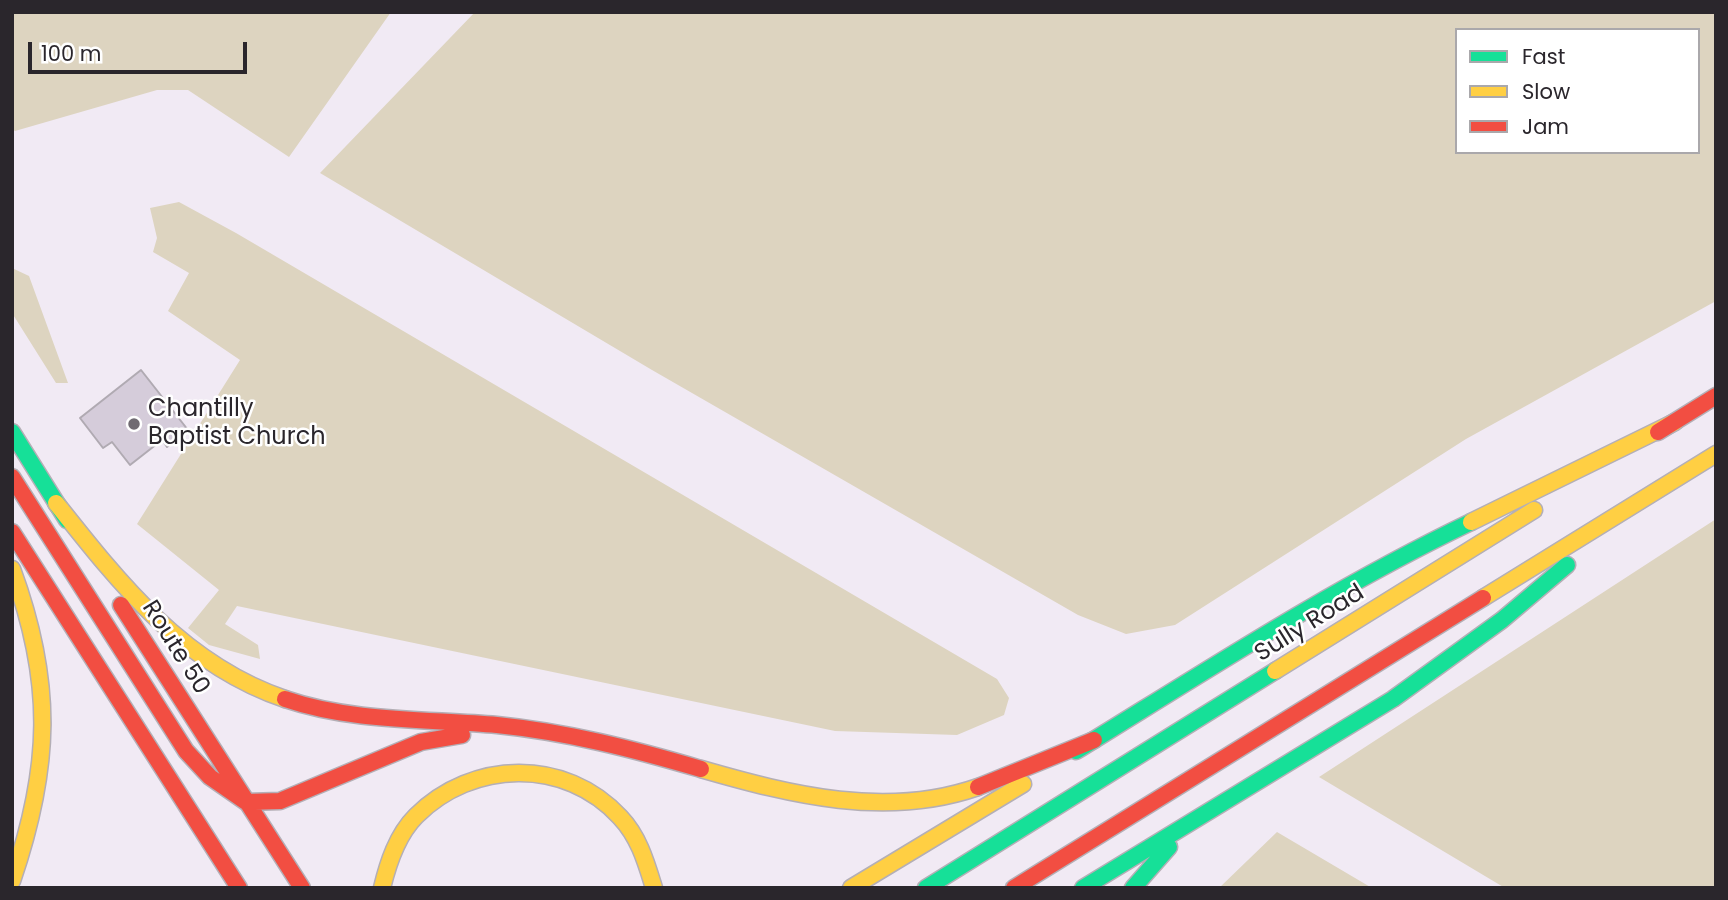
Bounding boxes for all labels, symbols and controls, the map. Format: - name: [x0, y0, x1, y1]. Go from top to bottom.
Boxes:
- scale bar: [32, 28, 250, 72]
- legend: [1455, 28, 1700, 154]
- text: 100 m: [41, 39, 101, 68]
- text: Fast: [1522, 42, 1565, 71]
- text: Slow: [1522, 77, 1570, 106]
- text: Jam: [1522, 112, 1569, 141]
- place label: Chantilly Baptist Church: [148, 396, 326, 452]
- marker: Chantilly Baptist Church: [126, 416, 142, 432]
- street label: Sully Road: [1250, 579, 1370, 669]
- street label: Route 50: [135, 596, 215, 700]

